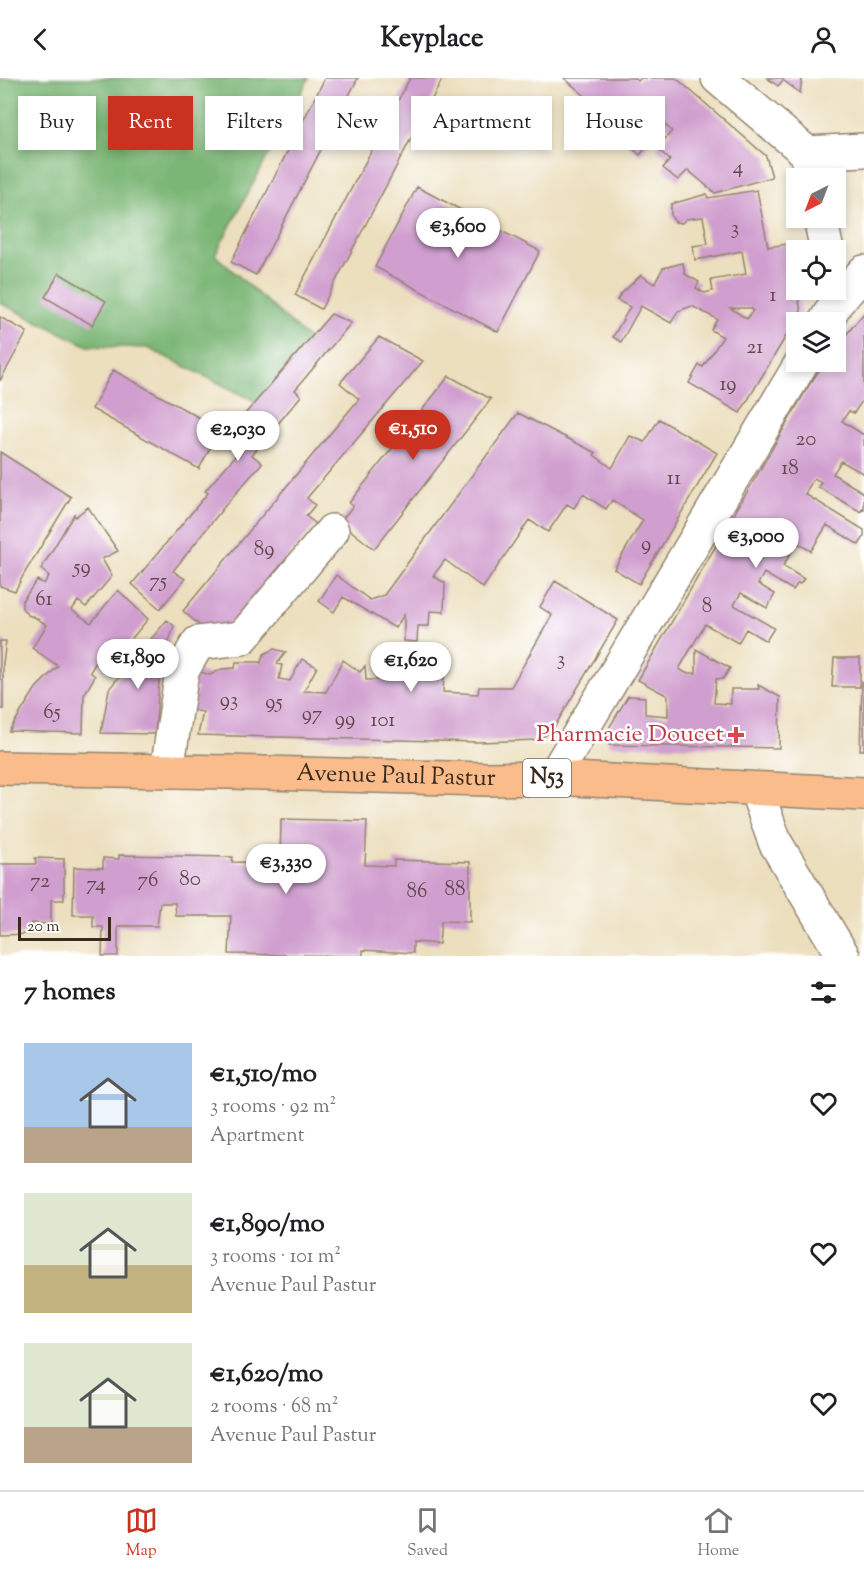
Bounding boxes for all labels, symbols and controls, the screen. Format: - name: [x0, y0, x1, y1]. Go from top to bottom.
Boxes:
- text: Keyplace: [380, 20, 484, 59]
- icon: back: [24, 23, 57, 56]
- icon: person: [807, 23, 840, 56]
- chip: Buy: [18, 96, 96, 150]
- chip: Rent: [108, 96, 193, 150]
- chip: Filters: [205, 96, 303, 150]
- chip: New: [315, 96, 399, 150]
- chip: Apartment: [411, 96, 552, 150]
- chip: House: [564, 96, 665, 150]
- house number: 4: [733, 153, 743, 183]
- north arrow: [786, 168, 846, 228]
- map controls: [786, 168, 846, 372]
- pin: €3,600: [409, 208, 507, 259]
- text: €3,600: [430, 213, 486, 242]
- house number: 3: [731, 214, 739, 244]
- button: locate: [786, 240, 846, 300]
- house number: 1: [769, 281, 777, 311]
- button: layers: [786, 312, 846, 372]
- house number: 21: [747, 333, 763, 363]
- house number: 19: [719, 370, 737, 400]
- pin: €1,510: [364, 410, 462, 461]
- pin: €2,030: [189, 411, 287, 462]
- text: €1,510: [389, 415, 437, 444]
- text: €2,030: [211, 416, 265, 445]
- house number: 20: [796, 425, 816, 455]
- house number: 18: [781, 454, 799, 484]
- house number: 11: [667, 464, 681, 494]
- pin: €3,000: [707, 518, 805, 569]
- text: €3,000: [728, 523, 784, 552]
- house number: 9: [641, 530, 651, 560]
- house number: 89: [254, 535, 274, 565]
- house number: 59: [72, 553, 91, 583]
- house number: 75: [149, 567, 167, 597]
- house number: 61: [35, 585, 53, 615]
- house number: 8: [702, 592, 712, 622]
- pin: €1,890: [89, 639, 187, 690]
- pin: €1,620: [362, 642, 460, 693]
- text: €1,890: [111, 644, 165, 673]
- house number: 3: [557, 645, 565, 675]
- text: €1,620: [384, 647, 438, 676]
- house number: 93: [220, 686, 238, 716]
- house number: 95: [265, 688, 283, 718]
- house number: 65: [43, 698, 61, 728]
- house number: 97: [302, 700, 323, 730]
- house number: 99: [335, 705, 355, 735]
- house number: 101: [371, 706, 395, 736]
- place label: Pharmacie Doucet: [536, 718, 724, 752]
- marker: Pharmacie Doucet: [729, 728, 743, 742]
- street label: Avenue Paul Pastur: [296, 757, 496, 796]
- road number: N53: [523, 759, 571, 797]
- pin: €3,330: [237, 844, 335, 895]
- text: €3,330: [260, 849, 312, 878]
- house number: 80: [179, 865, 201, 895]
- house number: 76: [138, 866, 158, 896]
- house number: 72: [30, 867, 50, 897]
- house number: 74: [86, 870, 106, 900]
- house number: 88: [445, 875, 466, 905]
- house number: 86: [407, 877, 427, 907]
- scale bar: [18, 914, 111, 941]
- text: 20 m: [27, 916, 60, 939]
- text: 7 homes: [24, 974, 115, 1011]
- icon: filters: [807, 976, 840, 1009]
- text: €1,510/mo: [210, 1056, 317, 1093]
- icon: home: [72, 1067, 144, 1139]
- icon: heart: [807, 1087, 840, 1120]
- text: 3 rooms · 92 m²: [210, 1093, 336, 1122]
- text: Apartment: [210, 1122, 305, 1151]
- text: €1,890/mo: [210, 1206, 325, 1243]
- icon: home: [72, 1217, 144, 1289]
- icon: heart: [807, 1237, 840, 1270]
- text: 3 rooms · 101 m²: [210, 1243, 341, 1272]
- text: Avenue Paul Pastur: [210, 1272, 376, 1301]
- text: €1,620/mo: [210, 1356, 323, 1393]
- icon: home: [72, 1367, 144, 1439]
- icon: heart: [807, 1387, 840, 1420]
- text: 2 rooms · 68 m²: [210, 1393, 338, 1422]
- text: Avenue Paul Pastur: [210, 1422, 376, 1451]
- tab: Map: [125, 1504, 158, 1563]
- tab: Saved: [407, 1504, 448, 1563]
- tab: Home: [697, 1504, 739, 1563]

